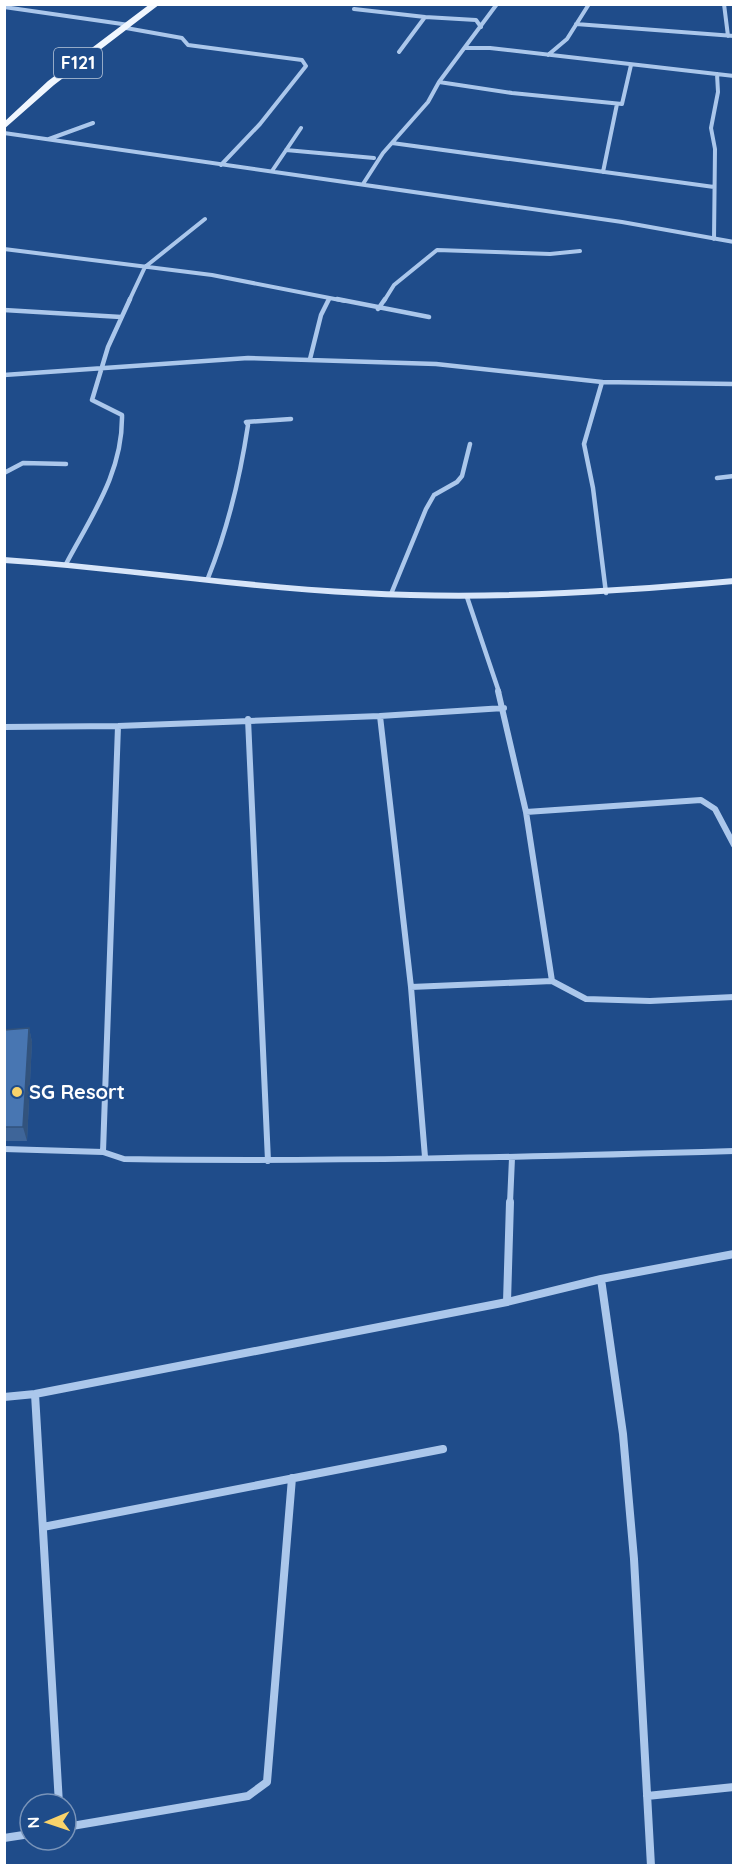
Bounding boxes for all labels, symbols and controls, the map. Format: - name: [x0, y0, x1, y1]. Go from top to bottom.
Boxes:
- road number: F121: [54, 48, 102, 78]
- place label: SG Resort: [29, 1079, 125, 1104]
- marker: SG Resort: [10, 1085, 24, 1099]
- north arrow: [18, 1792, 78, 1852]
- text: N: [23, 1816, 43, 1829]

